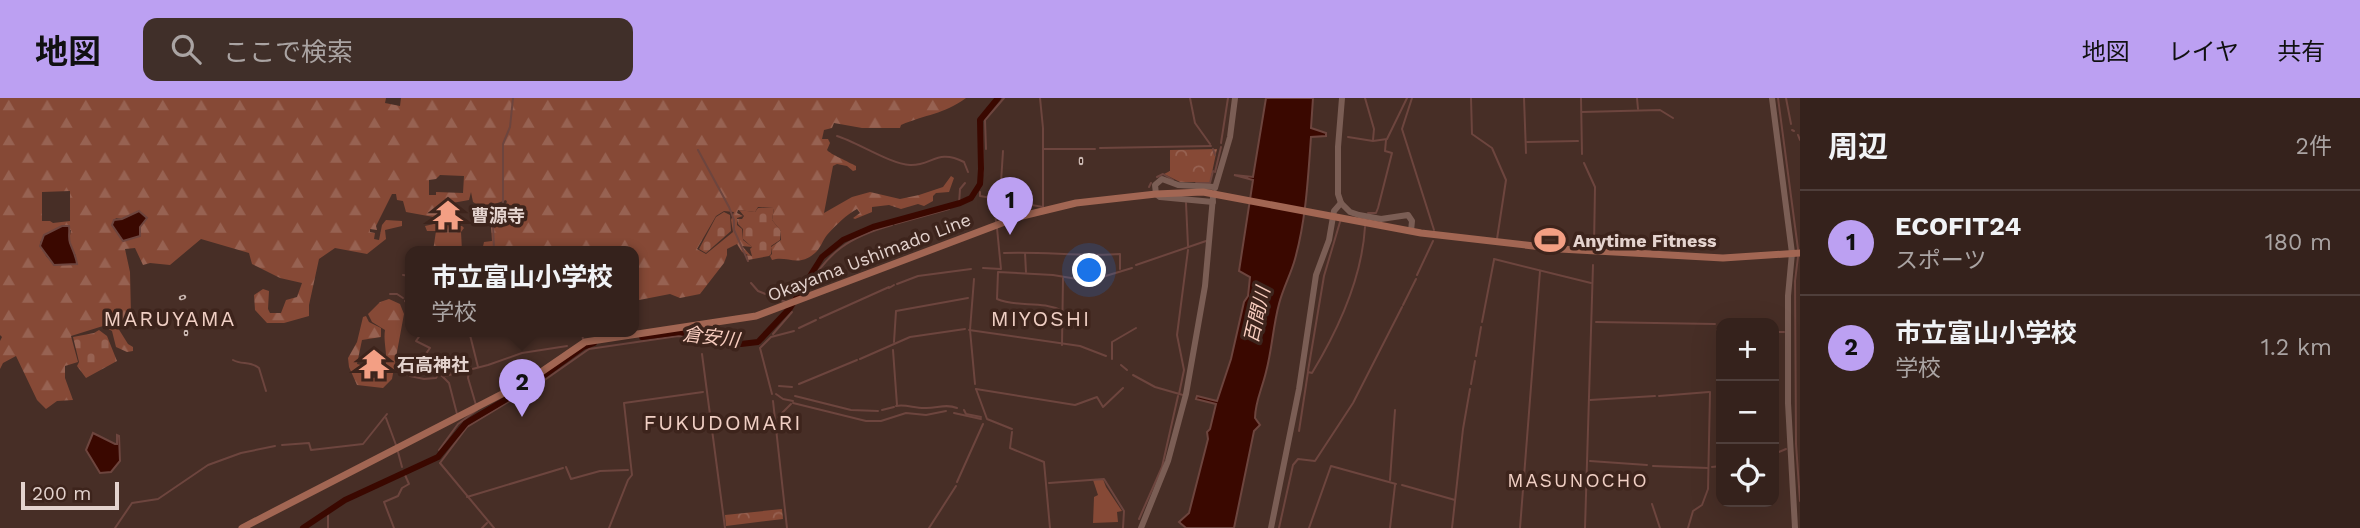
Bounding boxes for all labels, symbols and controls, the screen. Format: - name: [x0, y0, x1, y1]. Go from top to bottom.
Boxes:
- search box: [143, 18, 633, 81]
- icon: search: [167, 30, 205, 68]
- text: 地図: [35, 32, 101, 71]
- text: ここで検索: [223, 37, 353, 67]
- text: 地図: [2082, 38, 2130, 66]
- text: レイヤ: [2168, 38, 2239, 66]
- text: 共有: [2277, 38, 2325, 66]
- text: 周辺: [1828, 129, 1888, 164]
- text: 2件: [2296, 133, 2332, 160]
- pin: 1: [987, 177, 1033, 235]
- temple icon: 曹源寺: [431, 198, 465, 232]
- place label: 曹源寺: [471, 205, 525, 226]
- street label: Okayama Ushimado Line: [764, 208, 974, 306]
- text: ECOFIT24: [1895, 211, 2021, 241]
- sports icon: Anytime Fitness: [1533, 223, 1567, 257]
- text: 1: [1846, 229, 1856, 256]
- text: 180 m: [2265, 229, 2332, 256]
- place label: Anytime Fitness: [1573, 230, 1717, 251]
- popup: [405, 246, 639, 337]
- text: スポーツ: [1895, 247, 1987, 274]
- your location: [1072, 253, 1106, 287]
- text: 市立富山小学校: [431, 262, 613, 292]
- water label: 百間川: [1239, 283, 1275, 345]
- text: 学校: [431, 299, 477, 326]
- district label: MARUYAMA: [104, 306, 236, 331]
- district label: MIYOSHI: [991, 306, 1091, 331]
- map controls: [1716, 318, 1779, 507]
- button: +: [1716, 318, 1779, 381]
- text: 市立富山小学校: [1895, 318, 2077, 348]
- water label: 倉安川: [681, 322, 743, 352]
- text: 2: [1844, 334, 1858, 361]
- text: 1.2 km: [2261, 334, 2332, 361]
- temple icon: 石高神社: [357, 347, 391, 381]
- place label: 石高神社: [397, 354, 469, 375]
- text: 学校: [1895, 355, 1941, 382]
- pin: 2: [499, 359, 545, 417]
- button: −: [1716, 381, 1779, 444]
- district label: FUKUDOMARI: [643, 410, 803, 435]
- button: locate: [1716, 444, 1779, 507]
- district label: MASUNOCHO: [1507, 469, 1649, 492]
- scale bar: [21, 479, 119, 511]
- text: 200 m: [32, 482, 91, 505]

